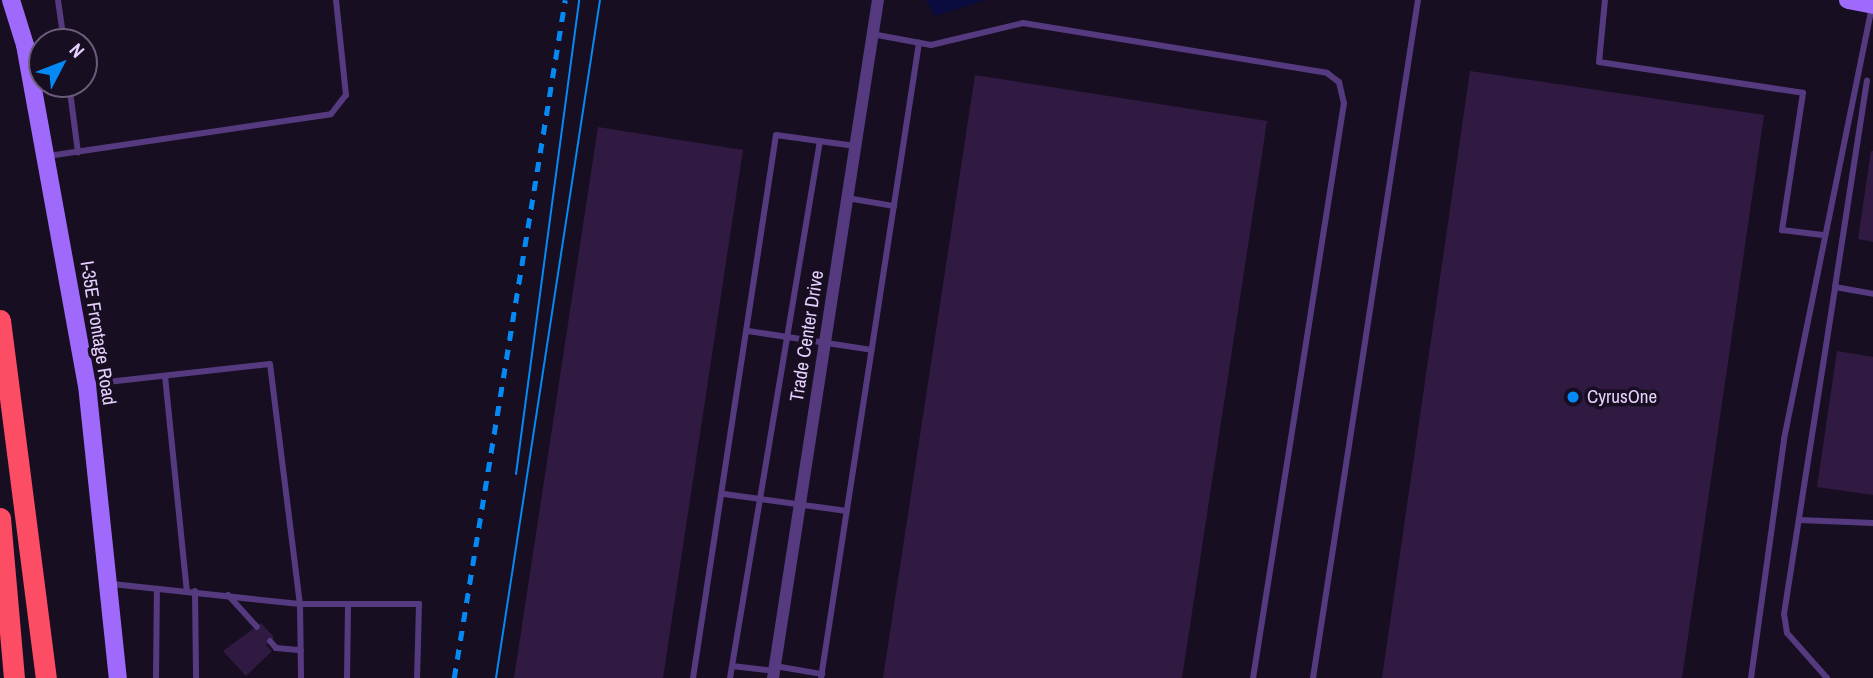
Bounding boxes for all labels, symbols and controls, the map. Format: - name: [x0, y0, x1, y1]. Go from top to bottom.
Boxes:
- north arrow: [28, 28, 98, 98]
- text: N: [64, 37, 91, 63]
- street label: I-35E Frontage Road: [75, 259, 121, 407]
- street label: Trade Center Drive: [785, 269, 829, 403]
- place label: CyrusOne: [1587, 386, 1657, 408]
- marker: CyrusOne: [1565, 389, 1581, 405]

